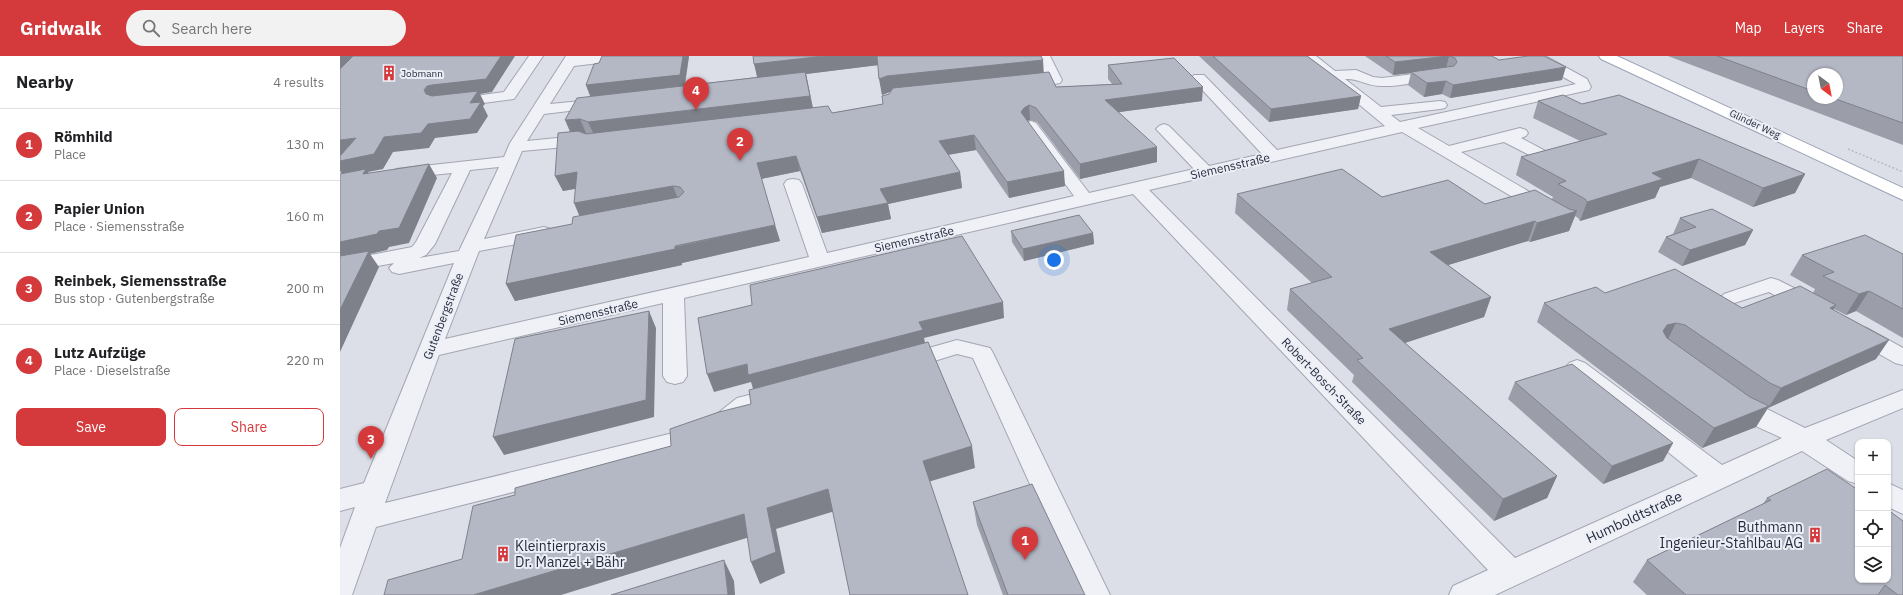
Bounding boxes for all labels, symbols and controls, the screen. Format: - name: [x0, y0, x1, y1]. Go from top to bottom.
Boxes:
- search box: [126, 10, 406, 46]
- text: Gridwalk: [20, 16, 102, 40]
- icon: search: [140, 17, 162, 39]
- text: Search here: [172, 19, 252, 38]
- text: Map: [1735, 19, 1762, 37]
- text: Layers: [1784, 19, 1825, 37]
- text: Share: [1847, 19, 1883, 37]
- building icon: Jobmann: [380, 64, 398, 82]
- place label: Jobmann: [401, 67, 443, 80]
- north arrow: [1807, 68, 1843, 104]
- text: Nearby: [16, 71, 74, 93]
- text: 4 results: [273, 74, 324, 91]
- pin: 4: [683, 77, 709, 110]
- street label: Glinder Weg: [1727, 107, 1783, 142]
- text: Römhild: [54, 127, 113, 146]
- pin: 2: [727, 128, 753, 161]
- text: 1: [25, 136, 33, 153]
- text: 130 m: [286, 136, 324, 153]
- text: Place: [54, 146, 86, 163]
- street label: Siemensstraße: [1189, 149, 1272, 182]
- text: Papier Union: [54, 199, 145, 218]
- text: 2: [25, 208, 33, 225]
- text: 160 m: [286, 208, 324, 225]
- text: Place · Siemensstraße: [54, 218, 184, 235]
- street label: Siemensstraße: [873, 222, 956, 255]
- your location: [1044, 250, 1064, 270]
- street label: Gutenbergstraße: [420, 270, 467, 362]
- text: Reinbek, Siemensstraße: [54, 271, 227, 290]
- text: 3: [25, 280, 33, 297]
- text: 200 m: [286, 280, 324, 297]
- text: Bus stop · Gutenbergstraße: [54, 290, 215, 307]
- street label: Siemensstraße: [557, 295, 640, 328]
- street label: Robert-Bosch-Straße: [1279, 334, 1370, 428]
- text: Lutz Aufzüge: [54, 343, 146, 362]
- text: 4: [25, 352, 33, 369]
- text: 220 m: [286, 352, 324, 369]
- text: Place · Dieselstraße: [54, 362, 170, 379]
- button: Save: [16, 408, 166, 446]
- button: Share: [174, 408, 324, 446]
- pin: 3: [358, 426, 384, 459]
- map controls: [1855, 439, 1891, 583]
- button: +: [1855, 439, 1891, 475]
- button: −: [1855, 475, 1891, 511]
- street label: Humboldtstraße: [1583, 487, 1685, 547]
- button: locate: [1855, 511, 1891, 547]
- place label: Buthmann Ingenieur-Stahlbau AG: [1660, 518, 1803, 552]
- building icon: Buthmann Ingenieur-Stahlbau AG: [1806, 526, 1824, 544]
- pin: 1: [1012, 527, 1038, 560]
- place label: Kleintierpraxis Dr. Manzel + Bähr: [515, 537, 625, 571]
- building icon: Kleintierpraxis Dr. Manzel + Bähr: [494, 545, 512, 563]
- button: layers: [1855, 547, 1891, 583]

